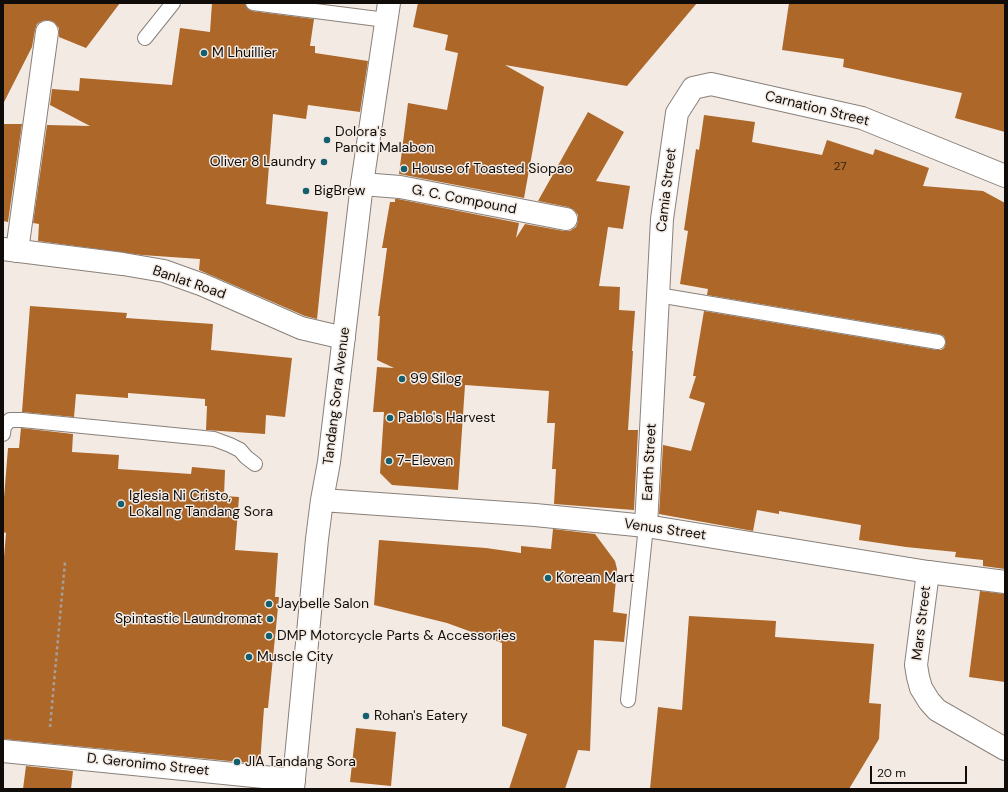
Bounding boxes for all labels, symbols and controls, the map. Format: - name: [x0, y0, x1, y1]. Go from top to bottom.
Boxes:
- place label: M Lhuillier: [212, 45, 277, 61]
- marker: M Lhuillier: [199, 48, 209, 58]
- street label: Carnation Street: [763, 88, 871, 130]
- place label: Dolora's Pancit Malabon: [335, 124, 434, 156]
- marker: Dolora's Pancit Malabon: [322, 135, 332, 145]
- street label: Camia Street: [654, 147, 680, 233]
- place label: Oliver 8 Laundry: [210, 154, 316, 170]
- marker: Oliver 8 Laundry: [319, 157, 329, 167]
- house number: 27: [833, 160, 847, 174]
- place label: House of Toasted Siopao: [412, 161, 573, 177]
- marker: House of Toasted Siopao: [399, 164, 409, 174]
- street label: G. C. Compound: [410, 182, 518, 218]
- place label: BigBrew: [314, 183, 365, 199]
- marker: BigBrew: [301, 186, 311, 196]
- street label: Banlat Road: [150, 263, 228, 303]
- street label: Tandang Sora Avenue: [320, 326, 354, 466]
- place label: 99 Silog: [410, 371, 462, 387]
- marker: 99 Silog: [397, 374, 407, 384]
- place label: Pablo's Harvest: [398, 410, 495, 426]
- marker: Pablo's Harvest: [385, 413, 395, 423]
- street label: Earth Street: [640, 423, 660, 501]
- place label: 7-Eleven: [397, 453, 453, 469]
- marker: 7-Eleven: [384, 456, 394, 466]
- place label: Iglesia Ni Cristo, Lokal ng Tandang Sora: [129, 488, 273, 520]
- marker: Iglesia Ni Cristo, Lokal ng Tandang Sora: [116, 499, 126, 509]
- street label: Venus Street: [623, 516, 707, 544]
- place label: Korean Mart: [556, 570, 634, 586]
- marker: Korean Mart: [543, 573, 553, 583]
- street label: Mars Street: [909, 585, 935, 661]
- place label: Jaybelle Salon: [277, 596, 369, 612]
- marker: Jaybelle Salon: [264, 599, 274, 609]
- place label: Spintastic Laundromat: [115, 611, 262, 627]
- marker: Spintastic Laundromat: [265, 614, 275, 624]
- place label: DMP Motorcycle Parts & Accessories: [277, 628, 516, 644]
- marker: DMP Motorcycle Parts & Accessories: [264, 631, 274, 641]
- place label: Muscle City: [257, 649, 333, 665]
- marker: Muscle City: [244, 652, 254, 662]
- place label: Rohan's Eatery: [374, 708, 468, 724]
- marker: Rohan's Eatery: [361, 711, 371, 721]
- street label: D. Geronimo Street: [86, 750, 210, 780]
- place label: JIA Tandang Sora: [245, 754, 356, 770]
- marker: JIA Tandang Sora: [232, 757, 242, 767]
- scale bar: [872, 758, 969, 784]
- text: 20 m: [877, 765, 906, 781]

